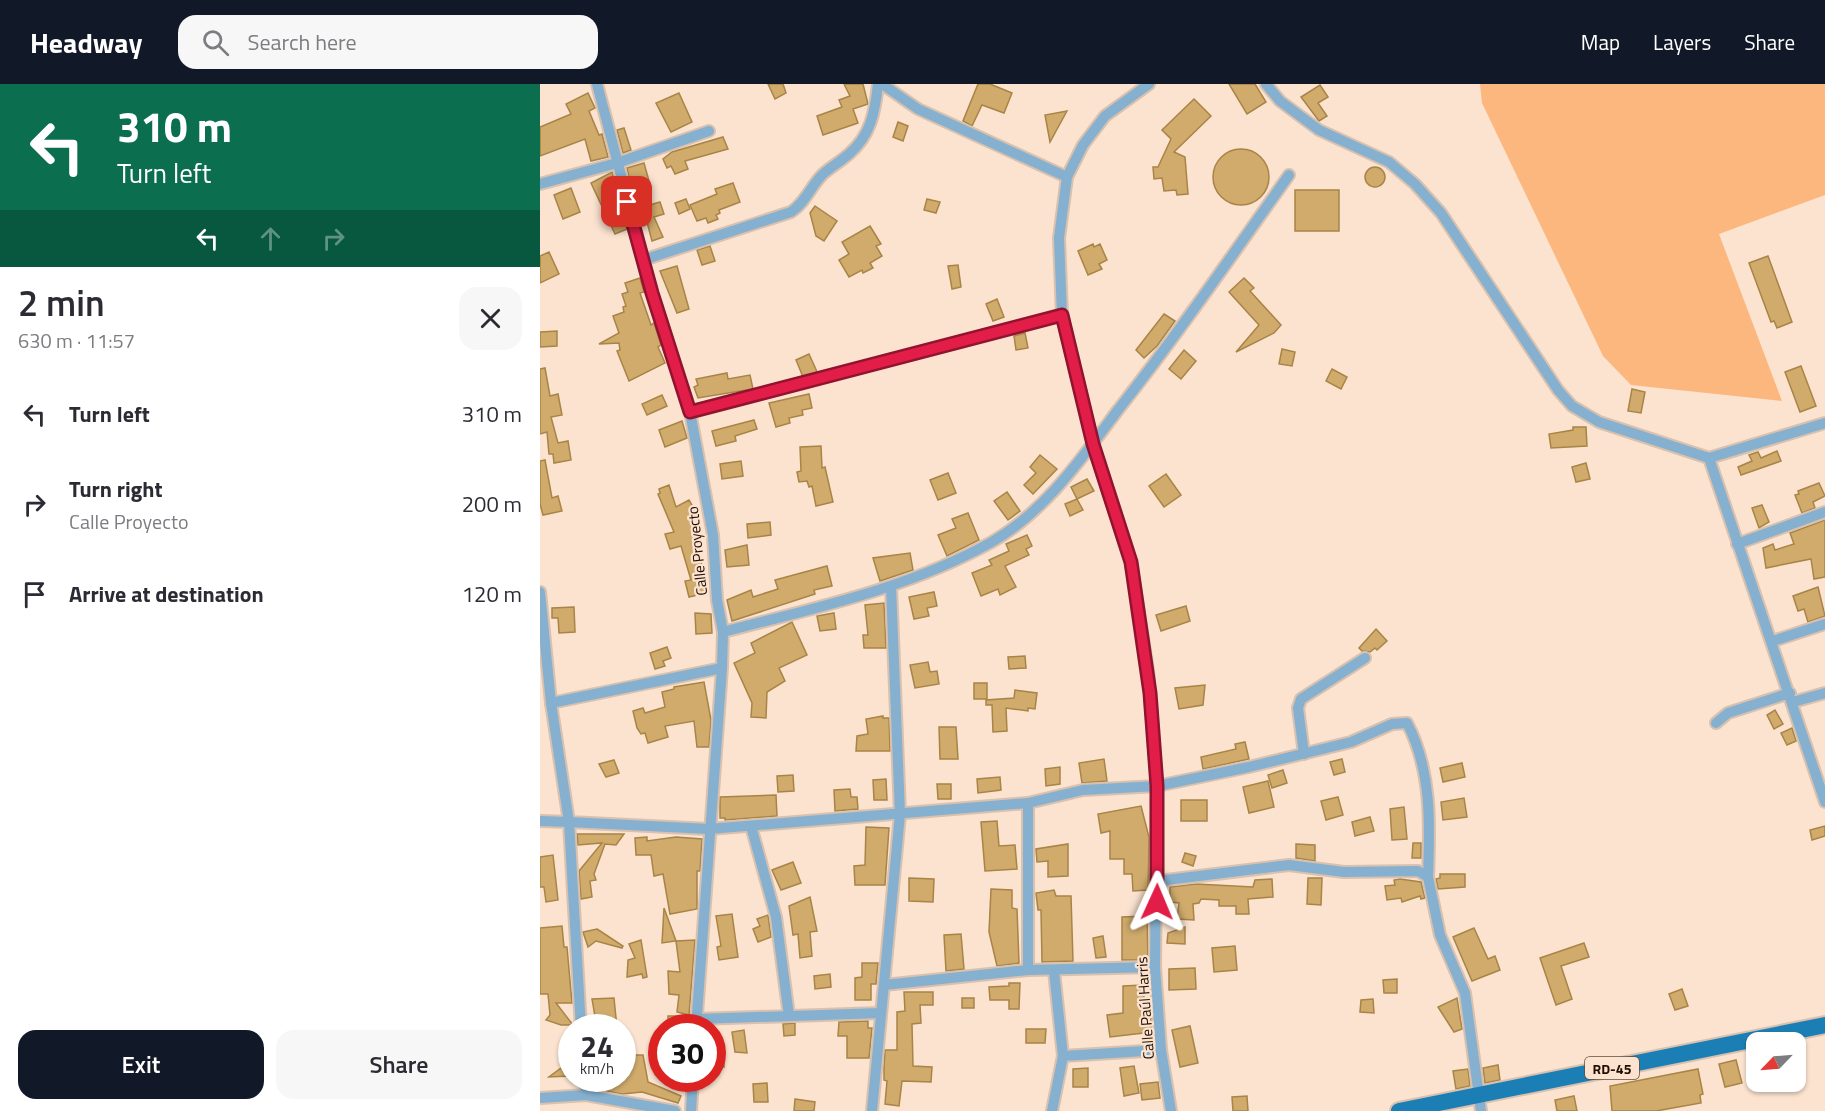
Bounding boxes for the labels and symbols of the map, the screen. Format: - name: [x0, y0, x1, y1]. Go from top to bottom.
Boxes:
- pin: [601, 176, 652, 227]
- street label: Calle Proyecto: [681, 505, 713, 597]
- position arrow: [1125, 870, 1189, 934]
- street label: Calle Paúl Harris: [1130, 956, 1160, 1060]
- speed limit sign: 30: [648, 1014, 726, 1092]
- north arrow: [1746, 1032, 1806, 1092]
- road number: RD-45: [1585, 1057, 1639, 1079]

